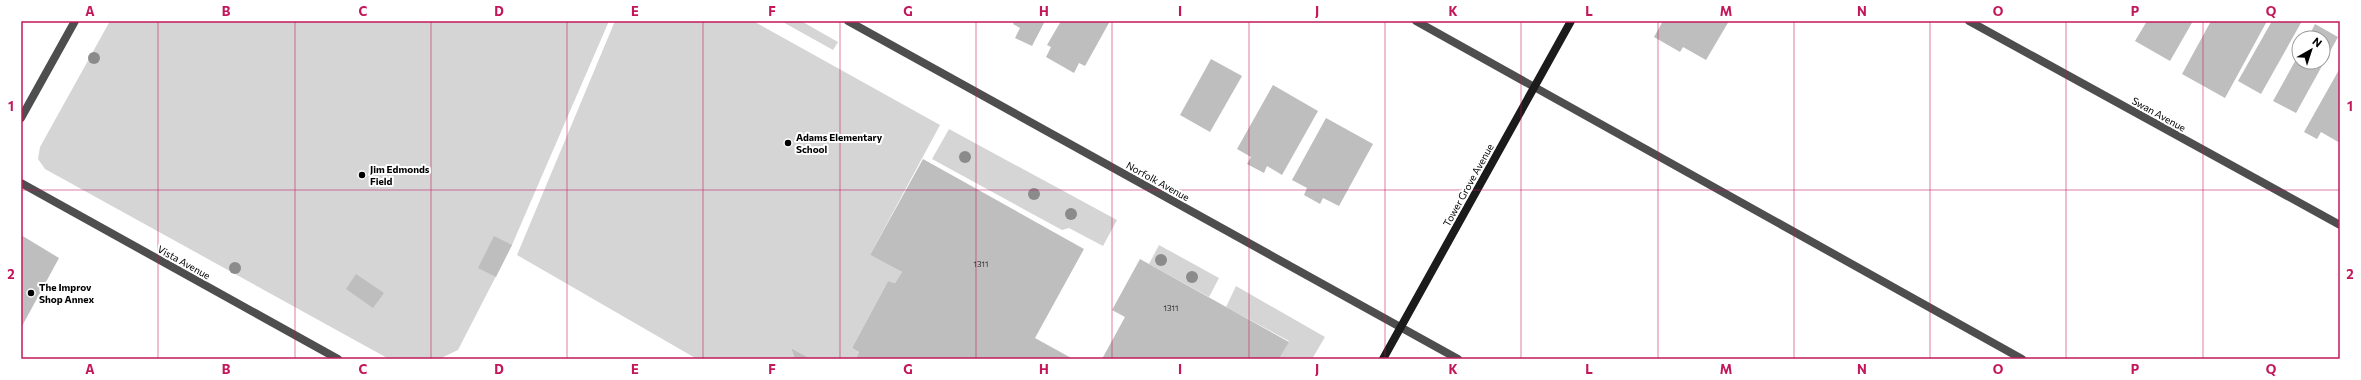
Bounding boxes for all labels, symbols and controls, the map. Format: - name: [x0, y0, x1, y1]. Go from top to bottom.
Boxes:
- text: A: [85, 3, 95, 19]
- text: B: [222, 3, 231, 19]
- text: C: [359, 3, 368, 19]
- text: D: [494, 3, 504, 19]
- text: E: [631, 3, 639, 19]
- text: F: [768, 3, 776, 19]
- text: G: [903, 3, 913, 19]
- text: H: [1039, 3, 1049, 19]
- text: I: [1178, 3, 1182, 19]
- text: J: [1315, 3, 1319, 19]
- text: K: [1448, 3, 1458, 19]
- text: L: [1585, 3, 1593, 19]
- text: M: [1720, 3, 1732, 19]
- text: N: [1857, 3, 1867, 19]
- text: O: [1993, 3, 2004, 19]
- text: P: [2131, 3, 2140, 19]
- text: Q: [2266, 3, 2277, 19]
- north arrow: [2291, 30, 2331, 70]
- text: N: [2310, 34, 2325, 49]
- street label: Swan Avenue: [2130, 94, 2188, 134]
- text: 1: [8, 98, 14, 114]
- text: 1: [2347, 98, 2353, 114]
- place label: Adams Elementary School: [796, 131, 883, 155]
- marker: Adams Elementary School: [783, 138, 793, 148]
- street label: Tower Grove Avenue: [1440, 141, 1496, 229]
- street label: Norfolk Avenue: [1124, 159, 1192, 203]
- place label: Jim Edmonds Field: [370, 163, 430, 187]
- marker: Jim Edmonds Field: [357, 170, 367, 180]
- street label: Vista Avenue: [155, 243, 213, 281]
- house number: 1311: [974, 259, 988, 269]
- text: 2: [7, 266, 15, 282]
- text: 2: [2346, 266, 2354, 282]
- place label: The Improv Shop Annex: [39, 281, 95, 305]
- marker: The Improv Shop Annex: [26, 288, 36, 298]
- house number: 1311: [1164, 303, 1178, 313]
- text: A: [85, 361, 95, 377]
- text: B: [222, 361, 231, 377]
- text: C: [359, 361, 368, 377]
- text: D: [494, 361, 504, 377]
- text: E: [631, 361, 639, 377]
- text: F: [768, 361, 776, 377]
- text: G: [903, 361, 913, 377]
- text: H: [1039, 361, 1049, 377]
- text: I: [1178, 361, 1182, 377]
- text: J: [1315, 361, 1319, 377]
- text: K: [1448, 361, 1458, 377]
- text: L: [1585, 361, 1593, 377]
- text: M: [1720, 361, 1732, 377]
- text: N: [1857, 361, 1867, 377]
- text: O: [1993, 361, 2004, 377]
- text: P: [2131, 361, 2140, 377]
- text: Q: [2266, 361, 2277, 377]

